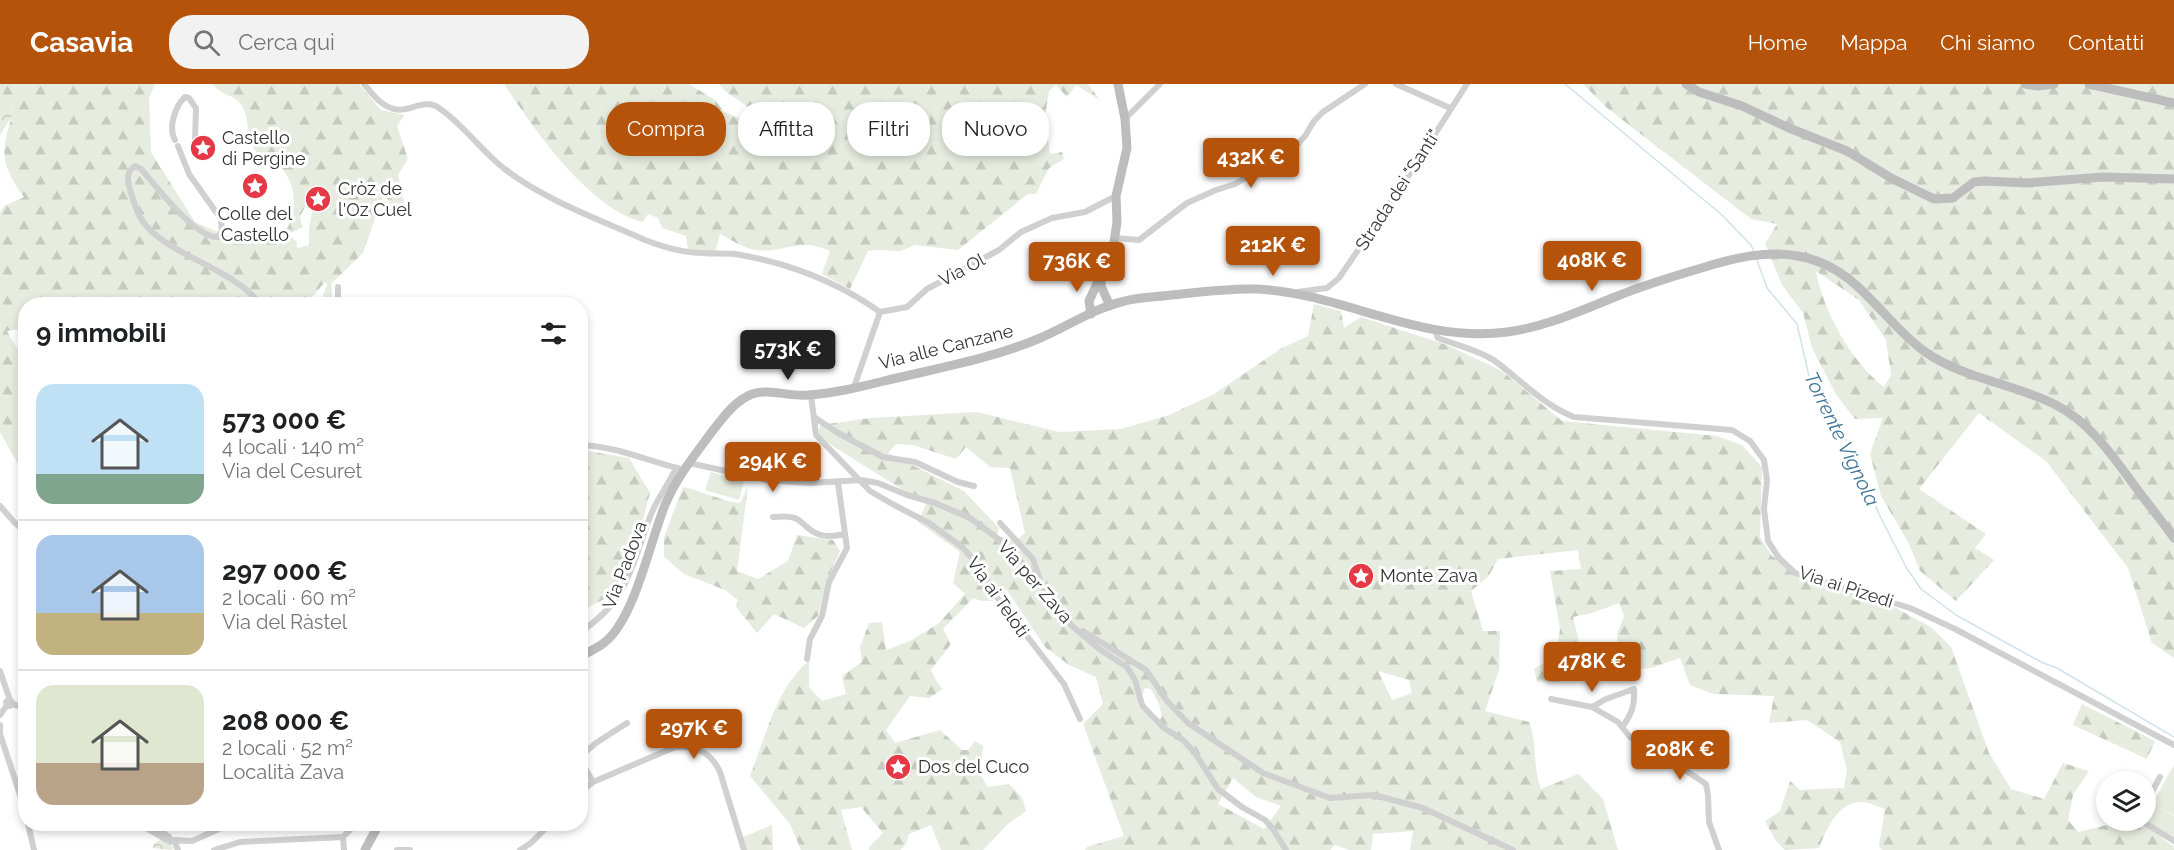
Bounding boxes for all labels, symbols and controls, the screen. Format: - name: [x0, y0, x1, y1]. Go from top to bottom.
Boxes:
- search box: [169, 15, 589, 69]
- text: Casavia: [30, 26, 133, 59]
- icon: search: [190, 26, 223, 59]
- text: Cerca qui: [238, 29, 335, 55]
- text: Home: [1748, 30, 1807, 55]
- text: Mappa: [1840, 30, 1907, 55]
- text: Chi siamo: [1940, 30, 2035, 55]
- text: Contatti: [2068, 30, 2144, 55]
- chip: Compra: [606, 102, 726, 156]
- chip: Affitta: [738, 102, 835, 156]
- chip: Filtri: [847, 102, 930, 156]
- chip: Nuovo: [942, 102, 1049, 156]
- street label: Strada dei "Santi": [1351, 125, 1445, 254]
- place label: Castello di Pergine: [222, 127, 306, 169]
- place icon: Castello di Pergine: [188, 133, 218, 163]
- pin: 432K €: [1202, 138, 1300, 189]
- text: 432K €: [1217, 145, 1285, 169]
- place icon: Colle del Castello: [240, 171, 270, 201]
- place label: Cròz de l'Oz Cuel: [338, 178, 412, 220]
- place icon: Cròz de l'Oz Cuel: [303, 184, 333, 214]
- place label: Colle del Castello: [218, 203, 292, 245]
- pin: 212K €: [1224, 226, 1322, 277]
- text: 212K €: [1240, 233, 1306, 257]
- pin: 408K €: [1543, 241, 1641, 292]
- pin: 736K €: [1028, 242, 1126, 293]
- text: 408K €: [1557, 248, 1627, 272]
- street label: Via Ol: [935, 249, 988, 290]
- text: 736K €: [1043, 249, 1111, 273]
- icon: filters: [537, 317, 570, 350]
- text: 9 immobili: [36, 318, 166, 348]
- street label: Via alle Canzane: [877, 320, 1016, 373]
- pin: 573K €: [739, 330, 837, 381]
- text: 573K €: [754, 337, 822, 361]
- water label: Torrente Vignola: [1799, 368, 1885, 510]
- text: 573 000 €: [222, 405, 347, 435]
- icon: home: [84, 408, 156, 480]
- text: 4 locali · 140 m²: [222, 435, 364, 459]
- pin: 294K €: [724, 442, 822, 493]
- text: 294K €: [739, 449, 807, 473]
- text: Via del Cesuret: [222, 459, 362, 483]
- street label: Via Padova: [598, 518, 651, 612]
- street label: Via per Zava: [994, 536, 1077, 627]
- street label: Via ai Telòti: [963, 552, 1034, 641]
- text: 297 000 €: [222, 556, 348, 586]
- icon: home: [84, 559, 156, 631]
- place icon: Monte Zava: [1346, 561, 1376, 591]
- street label: Via ai Pizedi: [1796, 561, 1896, 612]
- place label: Monte Zava: [1380, 565, 1478, 586]
- text: 2 locali · 60 m²: [222, 586, 356, 610]
- text: Via del Ràstel: [222, 610, 347, 634]
- pin: 478K €: [1543, 642, 1641, 693]
- text: 478K €: [1558, 649, 1626, 673]
- text: 208 000 €: [222, 706, 349, 736]
- icon: home: [84, 709, 156, 781]
- pin: 297K €: [645, 709, 743, 760]
- text: 297K €: [660, 716, 728, 740]
- pin: 208K €: [1631, 730, 1729, 781]
- text: 2 locali · 52 m²: [222, 736, 353, 760]
- text: 208K €: [1645, 737, 1715, 761]
- place icon: Dos del Cuco: [883, 752, 913, 782]
- place label: Dos del Cuco: [918, 756, 1029, 777]
- text: Località Zava: [222, 760, 344, 784]
- map controls: [2096, 771, 2156, 831]
- button: layers: [2096, 771, 2156, 831]

